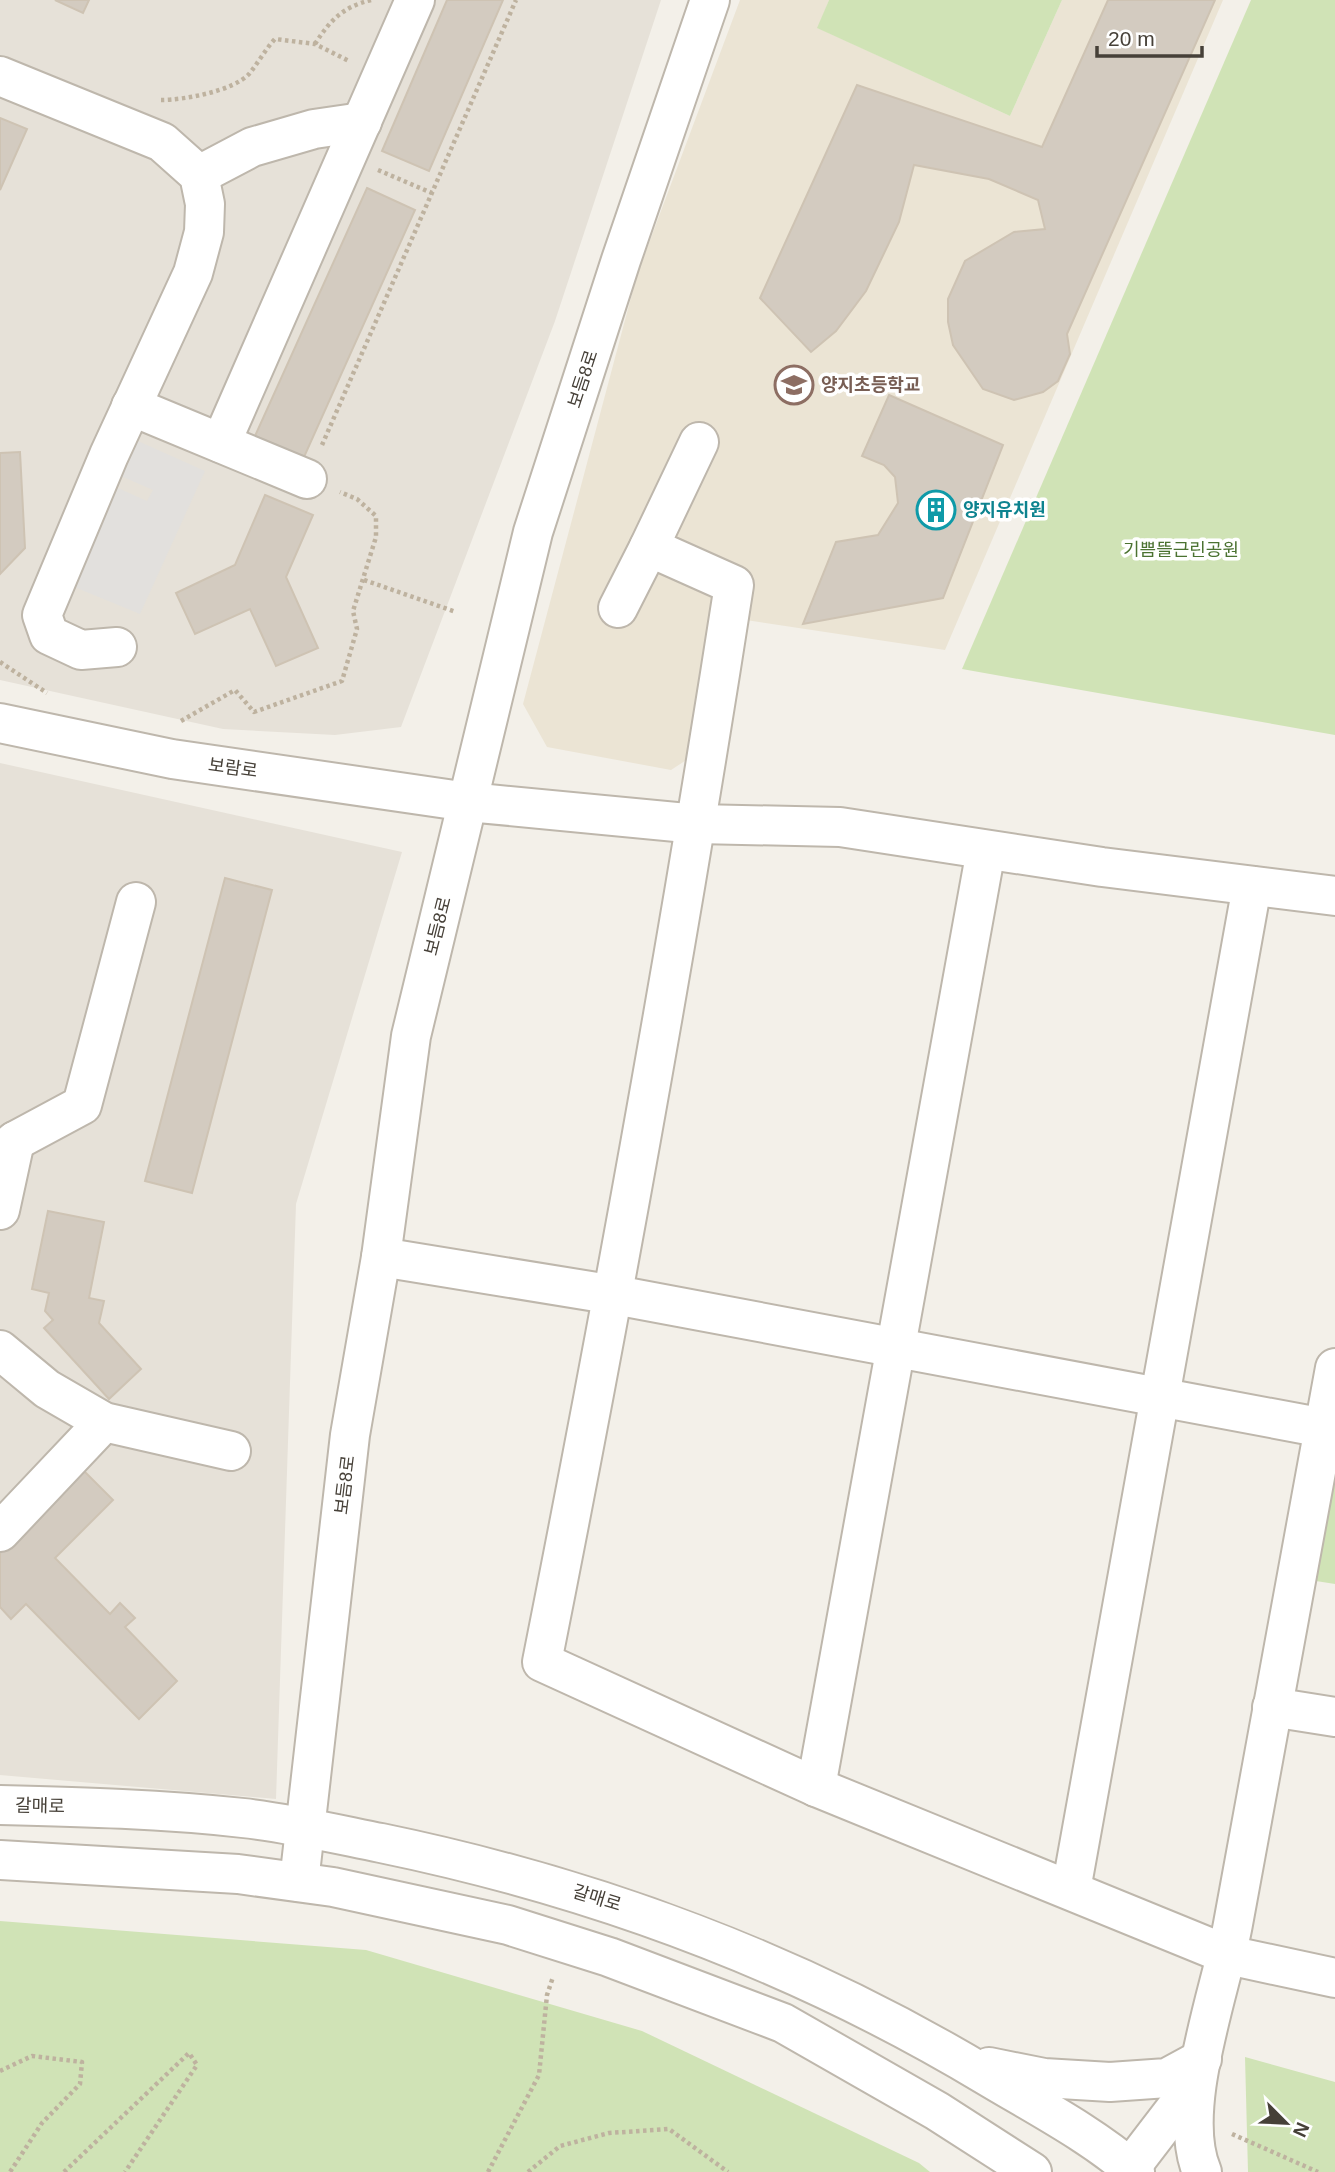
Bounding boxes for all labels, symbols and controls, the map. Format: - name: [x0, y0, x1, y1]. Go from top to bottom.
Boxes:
- scale bar: [1097, 14, 1202, 58]
- text: 20 m: [1108, 27, 1155, 50]
- street label: 보듬8로: [564, 348, 602, 410]
- school or university icon: 양지초등학교: [773, 364, 815, 406]
- place label: 양지초등학교: [821, 375, 920, 395]
- building icon: 양지유치원: [915, 489, 957, 531]
- place label: 양지유치원: [963, 500, 1046, 520]
- park label: 기쁨뜰근린공원: [1123, 540, 1239, 560]
- street label: 보람로: [207, 755, 259, 781]
- street label: 보듬8로: [421, 895, 455, 957]
- street label: 보듬8로: [331, 1454, 359, 1516]
- street label: 갈매로: [15, 1796, 65, 1816]
- street label: 갈매로: [570, 1881, 624, 1915]
- north arrow: [1251, 2088, 1321, 2158]
- text: N: [1289, 2119, 1313, 2140]

